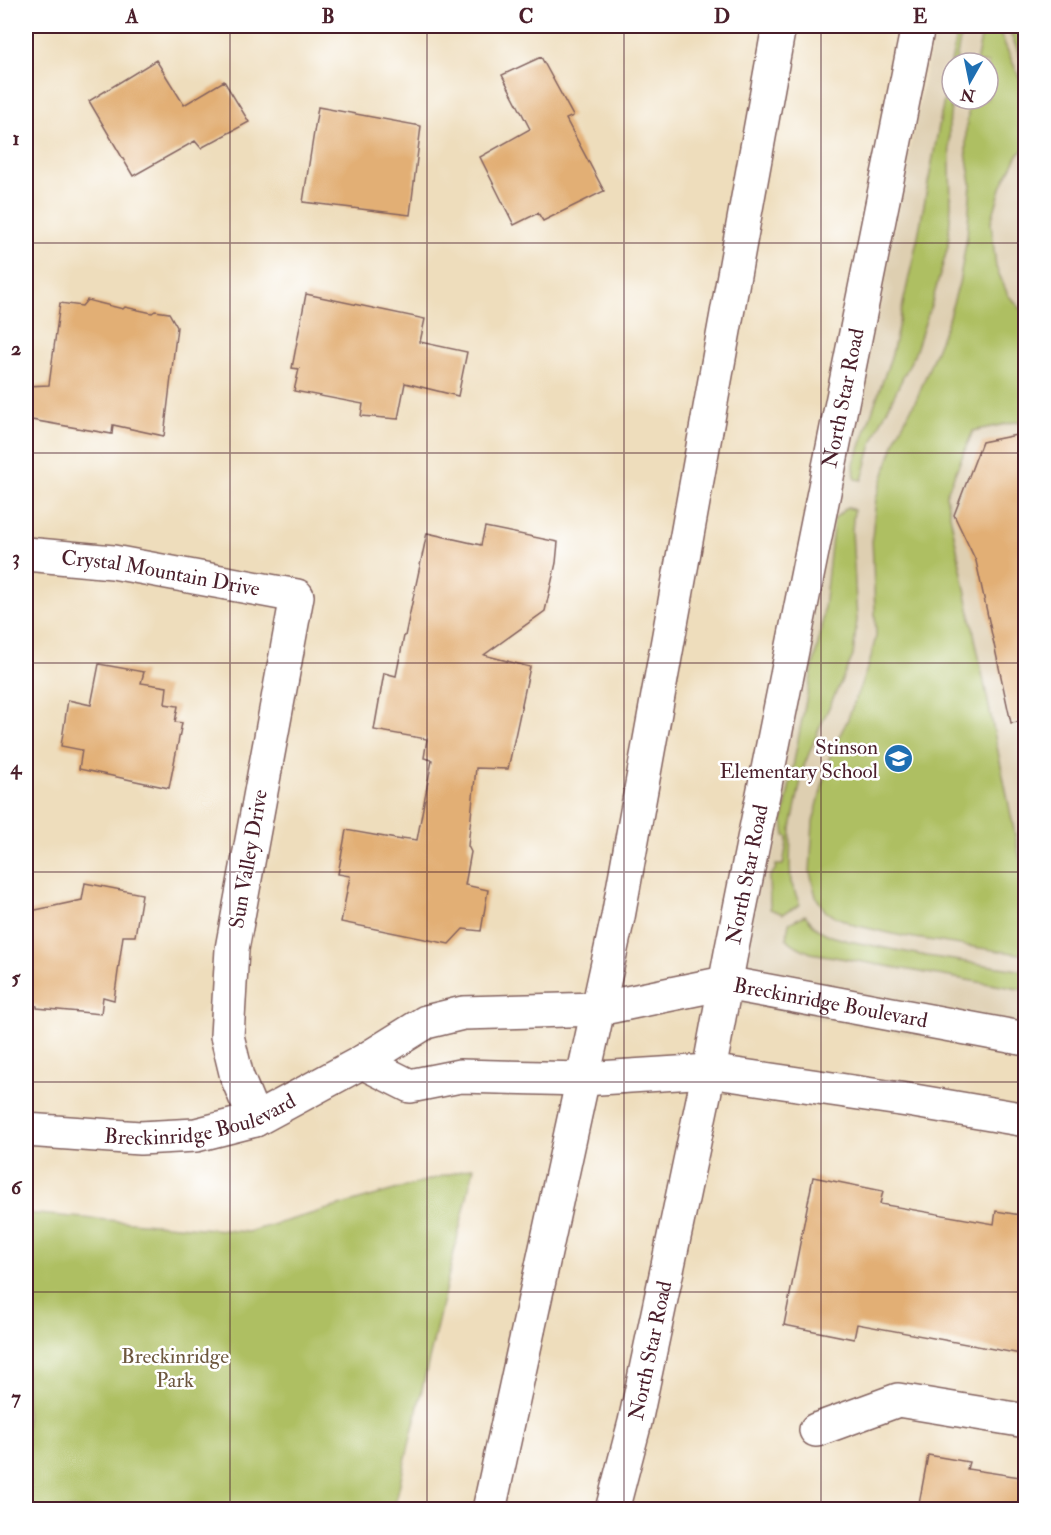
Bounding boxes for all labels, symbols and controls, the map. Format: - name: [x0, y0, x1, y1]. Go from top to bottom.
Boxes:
- text: A: [125, 4, 139, 29]
- text: B: [321, 4, 335, 29]
- text: C: [519, 4, 533, 29]
- text: D: [714, 4, 730, 29]
- text: E: [913, 4, 928, 29]
- north arrow: [940, 51, 1000, 111]
- text: N: [959, 84, 977, 106]
- text: 1: [12, 126, 20, 151]
- street label: North Star Road: [816, 325, 871, 470]
- text: 2: [11, 336, 21, 361]
- street label: Crystal Mountain Drive: [60, 544, 262, 603]
- text: 3: [12, 545, 20, 570]
- place label: Stinson Elementary School: [720, 734, 879, 785]
- school or university icon: Stinson Elementary School: [883, 743, 915, 775]
- text: 4: [10, 755, 23, 780]
- street label: Sun Valley Drive: [223, 787, 274, 931]
- street label: North Star Road: [720, 802, 775, 947]
- text: 5: [12, 965, 22, 990]
- street label: Breckinridge Boulevard: [731, 972, 930, 1035]
- street label: Breckinridge Boulevard: [103, 1087, 301, 1152]
- text: 6: [11, 1175, 23, 1200]
- street label: North Star Road: [623, 1278, 679, 1423]
- park label: Breckinridge Park: [121, 1343, 229, 1394]
- text: 7: [11, 1385, 21, 1410]

